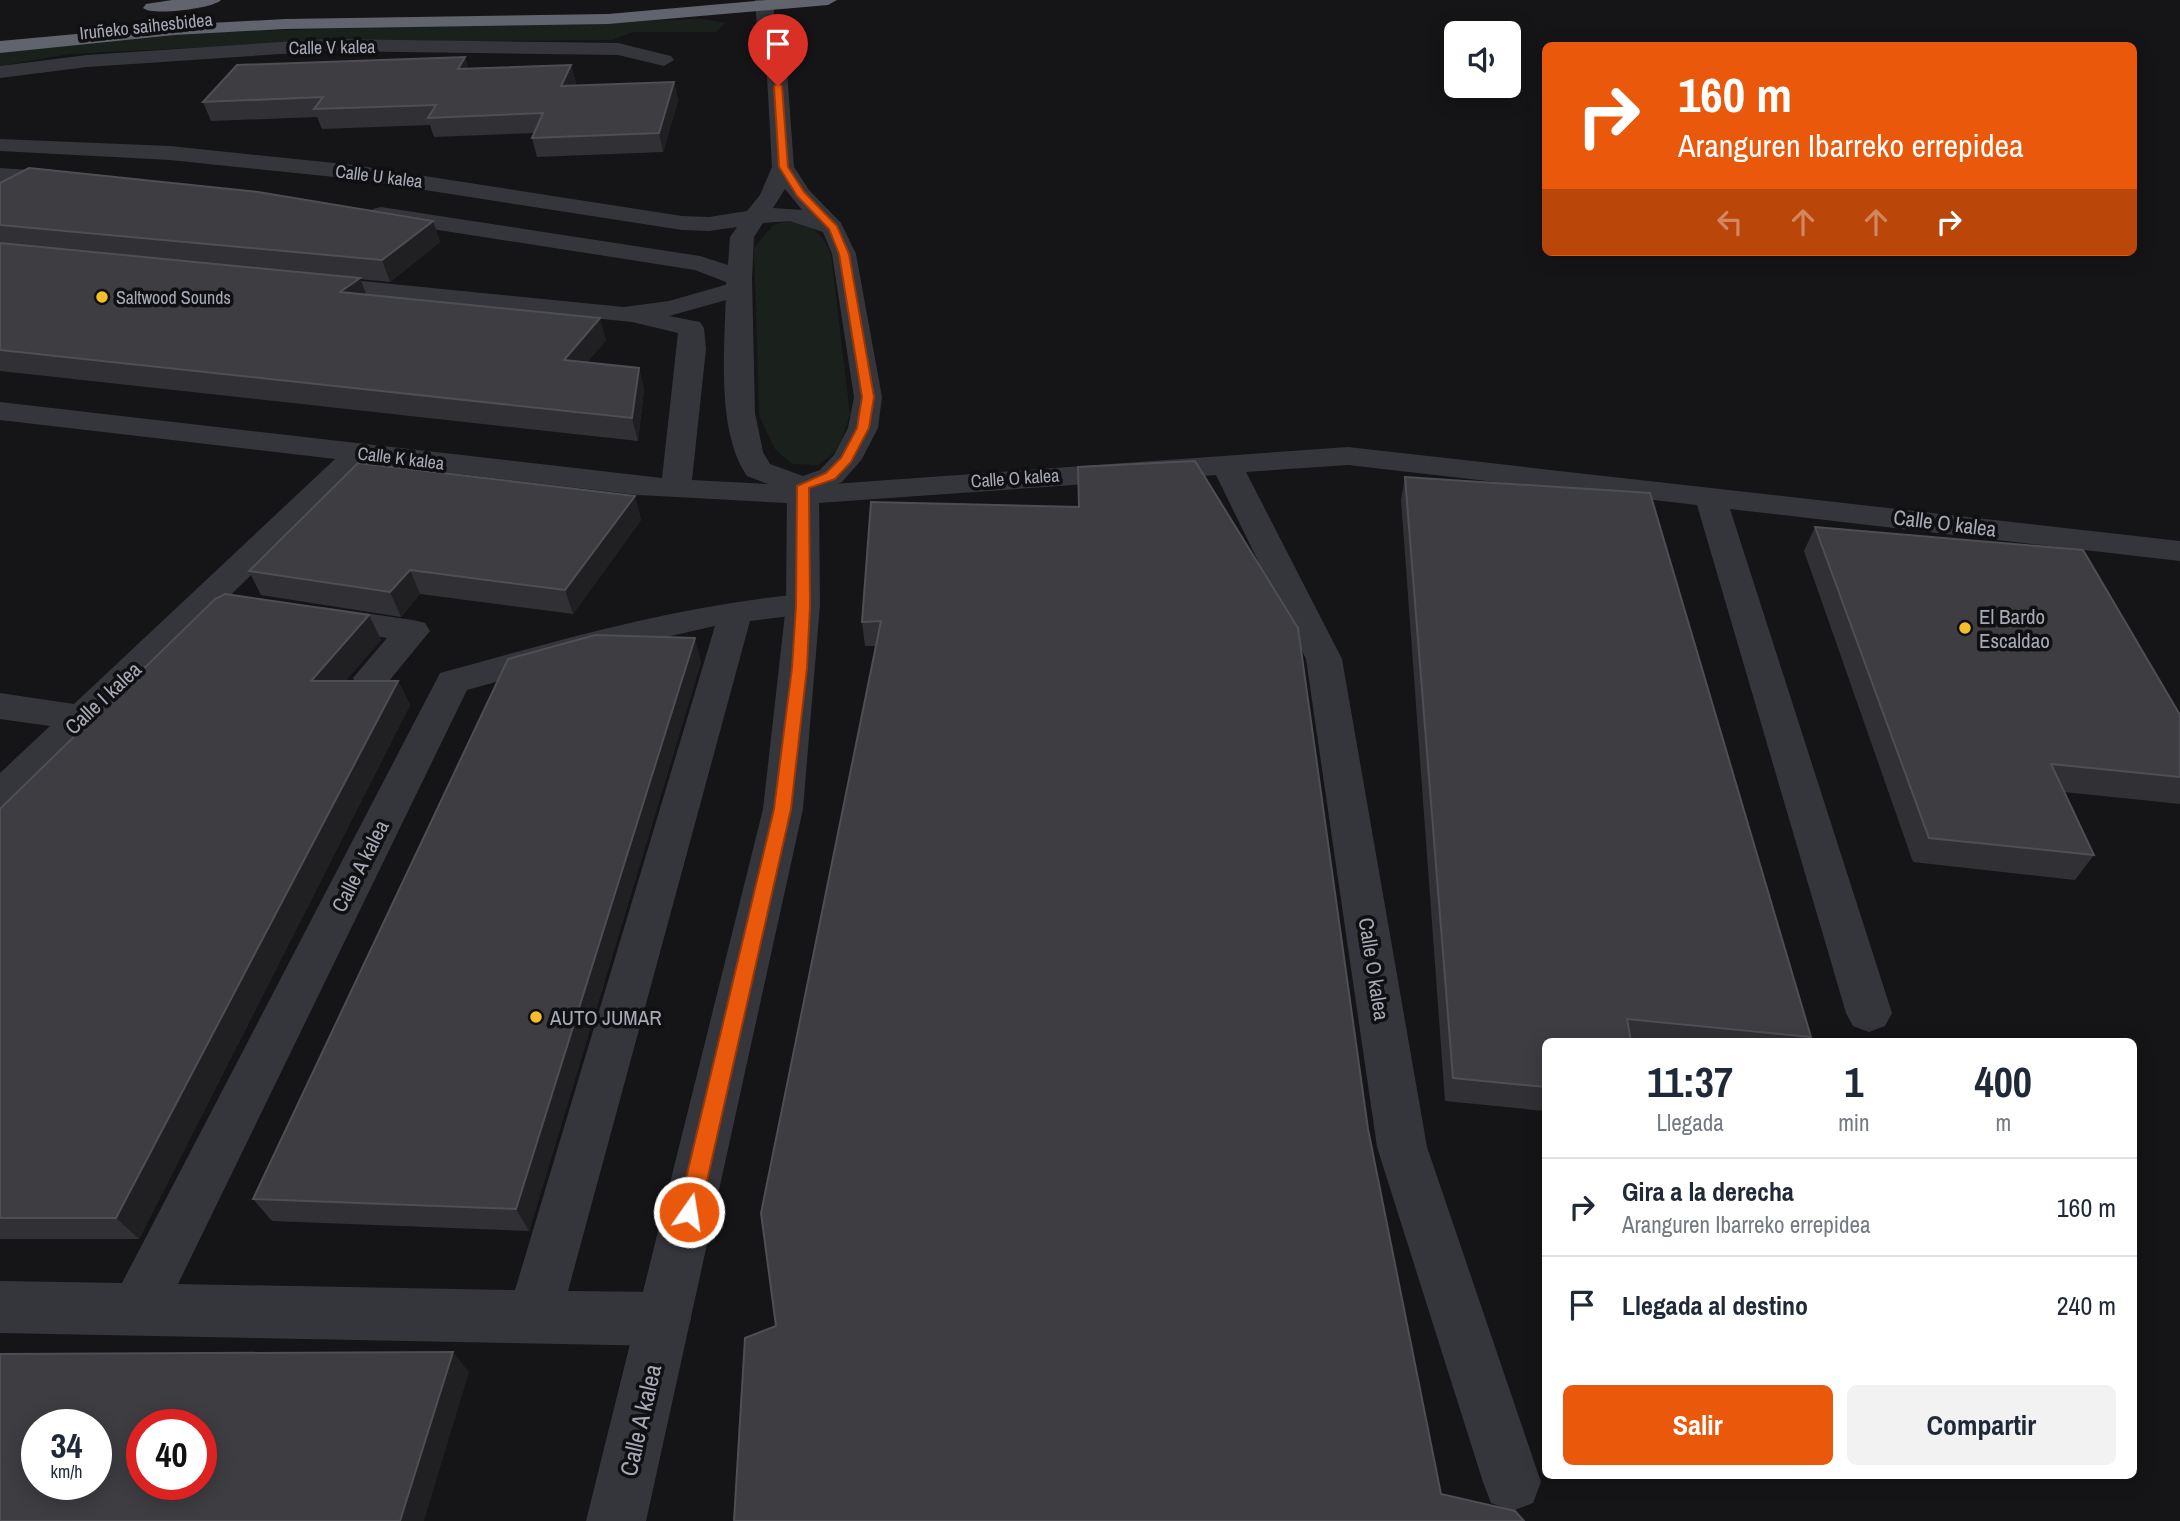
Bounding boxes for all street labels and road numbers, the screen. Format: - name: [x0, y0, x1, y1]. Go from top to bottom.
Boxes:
- street label: Iruñeko saihesbidea: [78, 7, 214, 45]
- street label: Calle V kalea: [288, 34, 376, 60]
- street label: Calle U kalea: [334, 158, 424, 194]
- street label: Calle K kalea: [356, 440, 446, 476]
- street label: Calle O kalea: [970, 462, 1060, 494]
- street label: Calle O kalea: [1892, 502, 1998, 544]
- street label: Calle I kalea: [58, 655, 148, 741]
- street label: Calle A kalea: [324, 815, 396, 917]
- street label: Calle O kalea: [1352, 916, 1396, 1023]
- street label: Calle A kalea: [612, 1361, 668, 1479]

